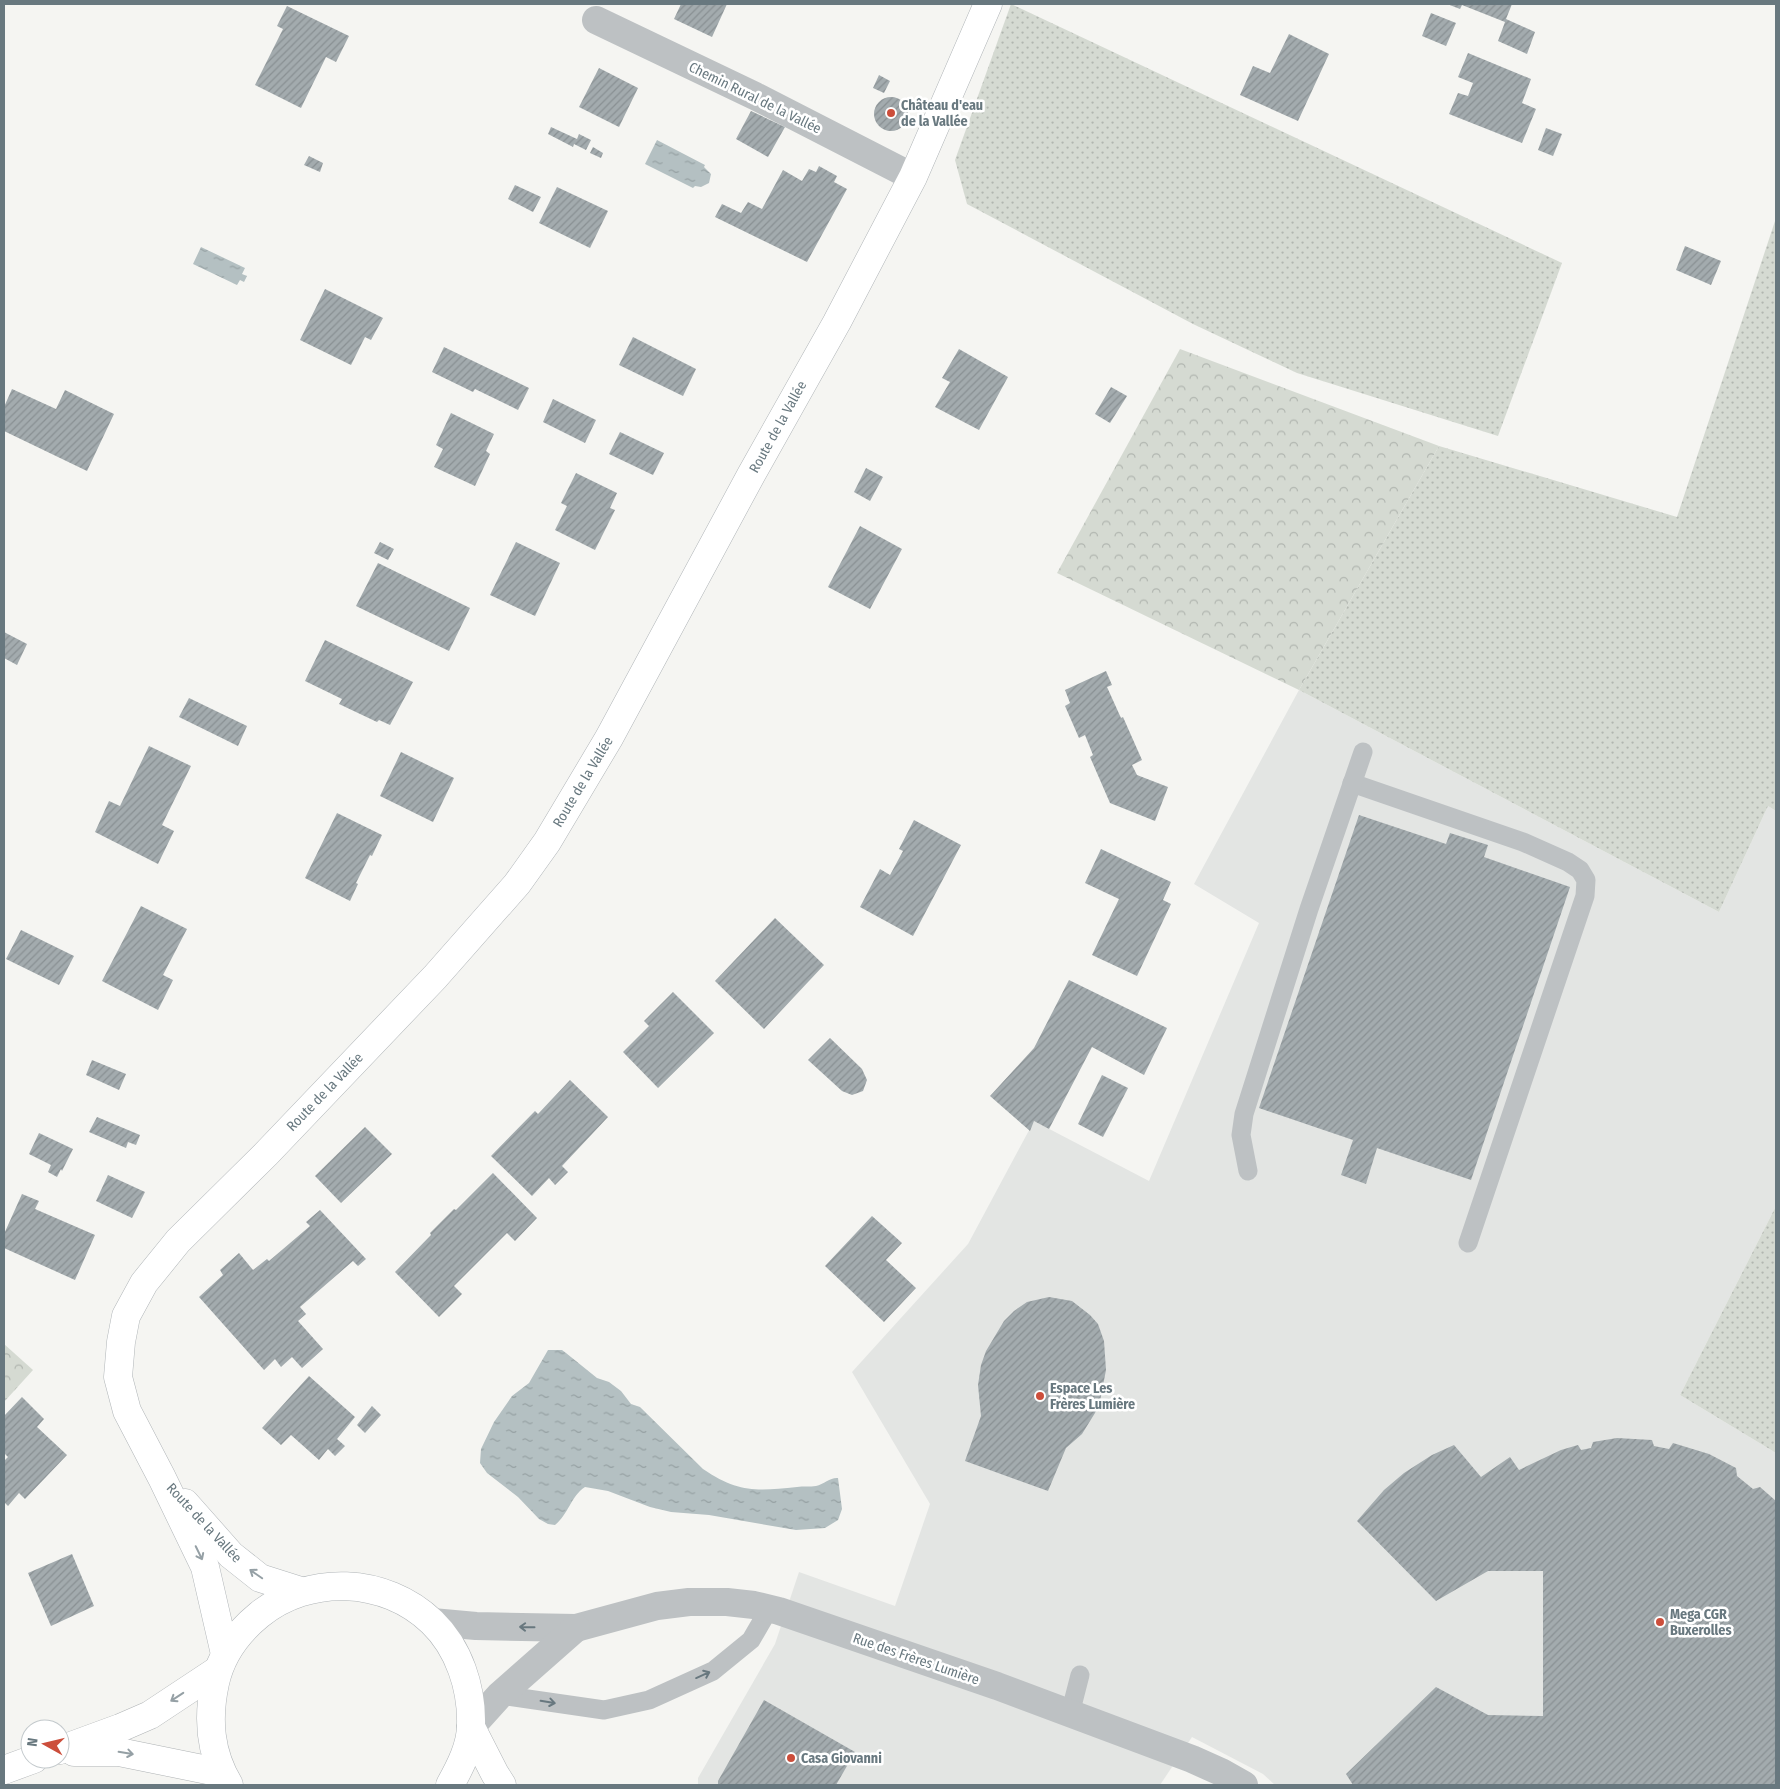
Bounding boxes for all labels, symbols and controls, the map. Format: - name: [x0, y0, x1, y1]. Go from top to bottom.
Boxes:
- street label: Chemin Rural de la Vallée: [686, 59, 824, 138]
- place label: Château d'eau de la Vallée: [901, 97, 983, 130]
- marker: Château d'eau de la Vallée: [885, 107, 897, 119]
- street label: Route de la Vallée: [746, 378, 810, 476]
- street label: Route de la Vallée: [549, 734, 617, 830]
- street label: Route de la Vallée: [283, 1049, 367, 1135]
- place label: Espace Les Frères Lumière: [1050, 1380, 1135, 1413]
- marker: Espace Les Frères Lumière: [1034, 1390, 1046, 1402]
- street label: Route de la Vallée: [163, 1480, 245, 1566]
- one-way arrow: [194, 1545, 204, 1560]
- one-way arrow: [249, 1569, 263, 1579]
- place label: Mega CGR Buxerolles: [1670, 1606, 1732, 1639]
- marker: Mega CGR Buxerolles: [1654, 1616, 1666, 1628]
- one-way arrow: [519, 1622, 536, 1632]
- street label: Rue des Frères Lumière: [851, 1629, 981, 1689]
- one-way arrow: [695, 1669, 710, 1679]
- one-way arrow: [171, 1692, 185, 1702]
- one-way arrow: [540, 1698, 556, 1708]
- north arrow: [20, 1719, 70, 1769]
- text: N: [24, 1737, 42, 1748]
- one-way arrow: [118, 1748, 134, 1758]
- place label: Casa Giovanni: [801, 1750, 882, 1767]
- marker: Casa Giovanni: [785, 1752, 797, 1764]

